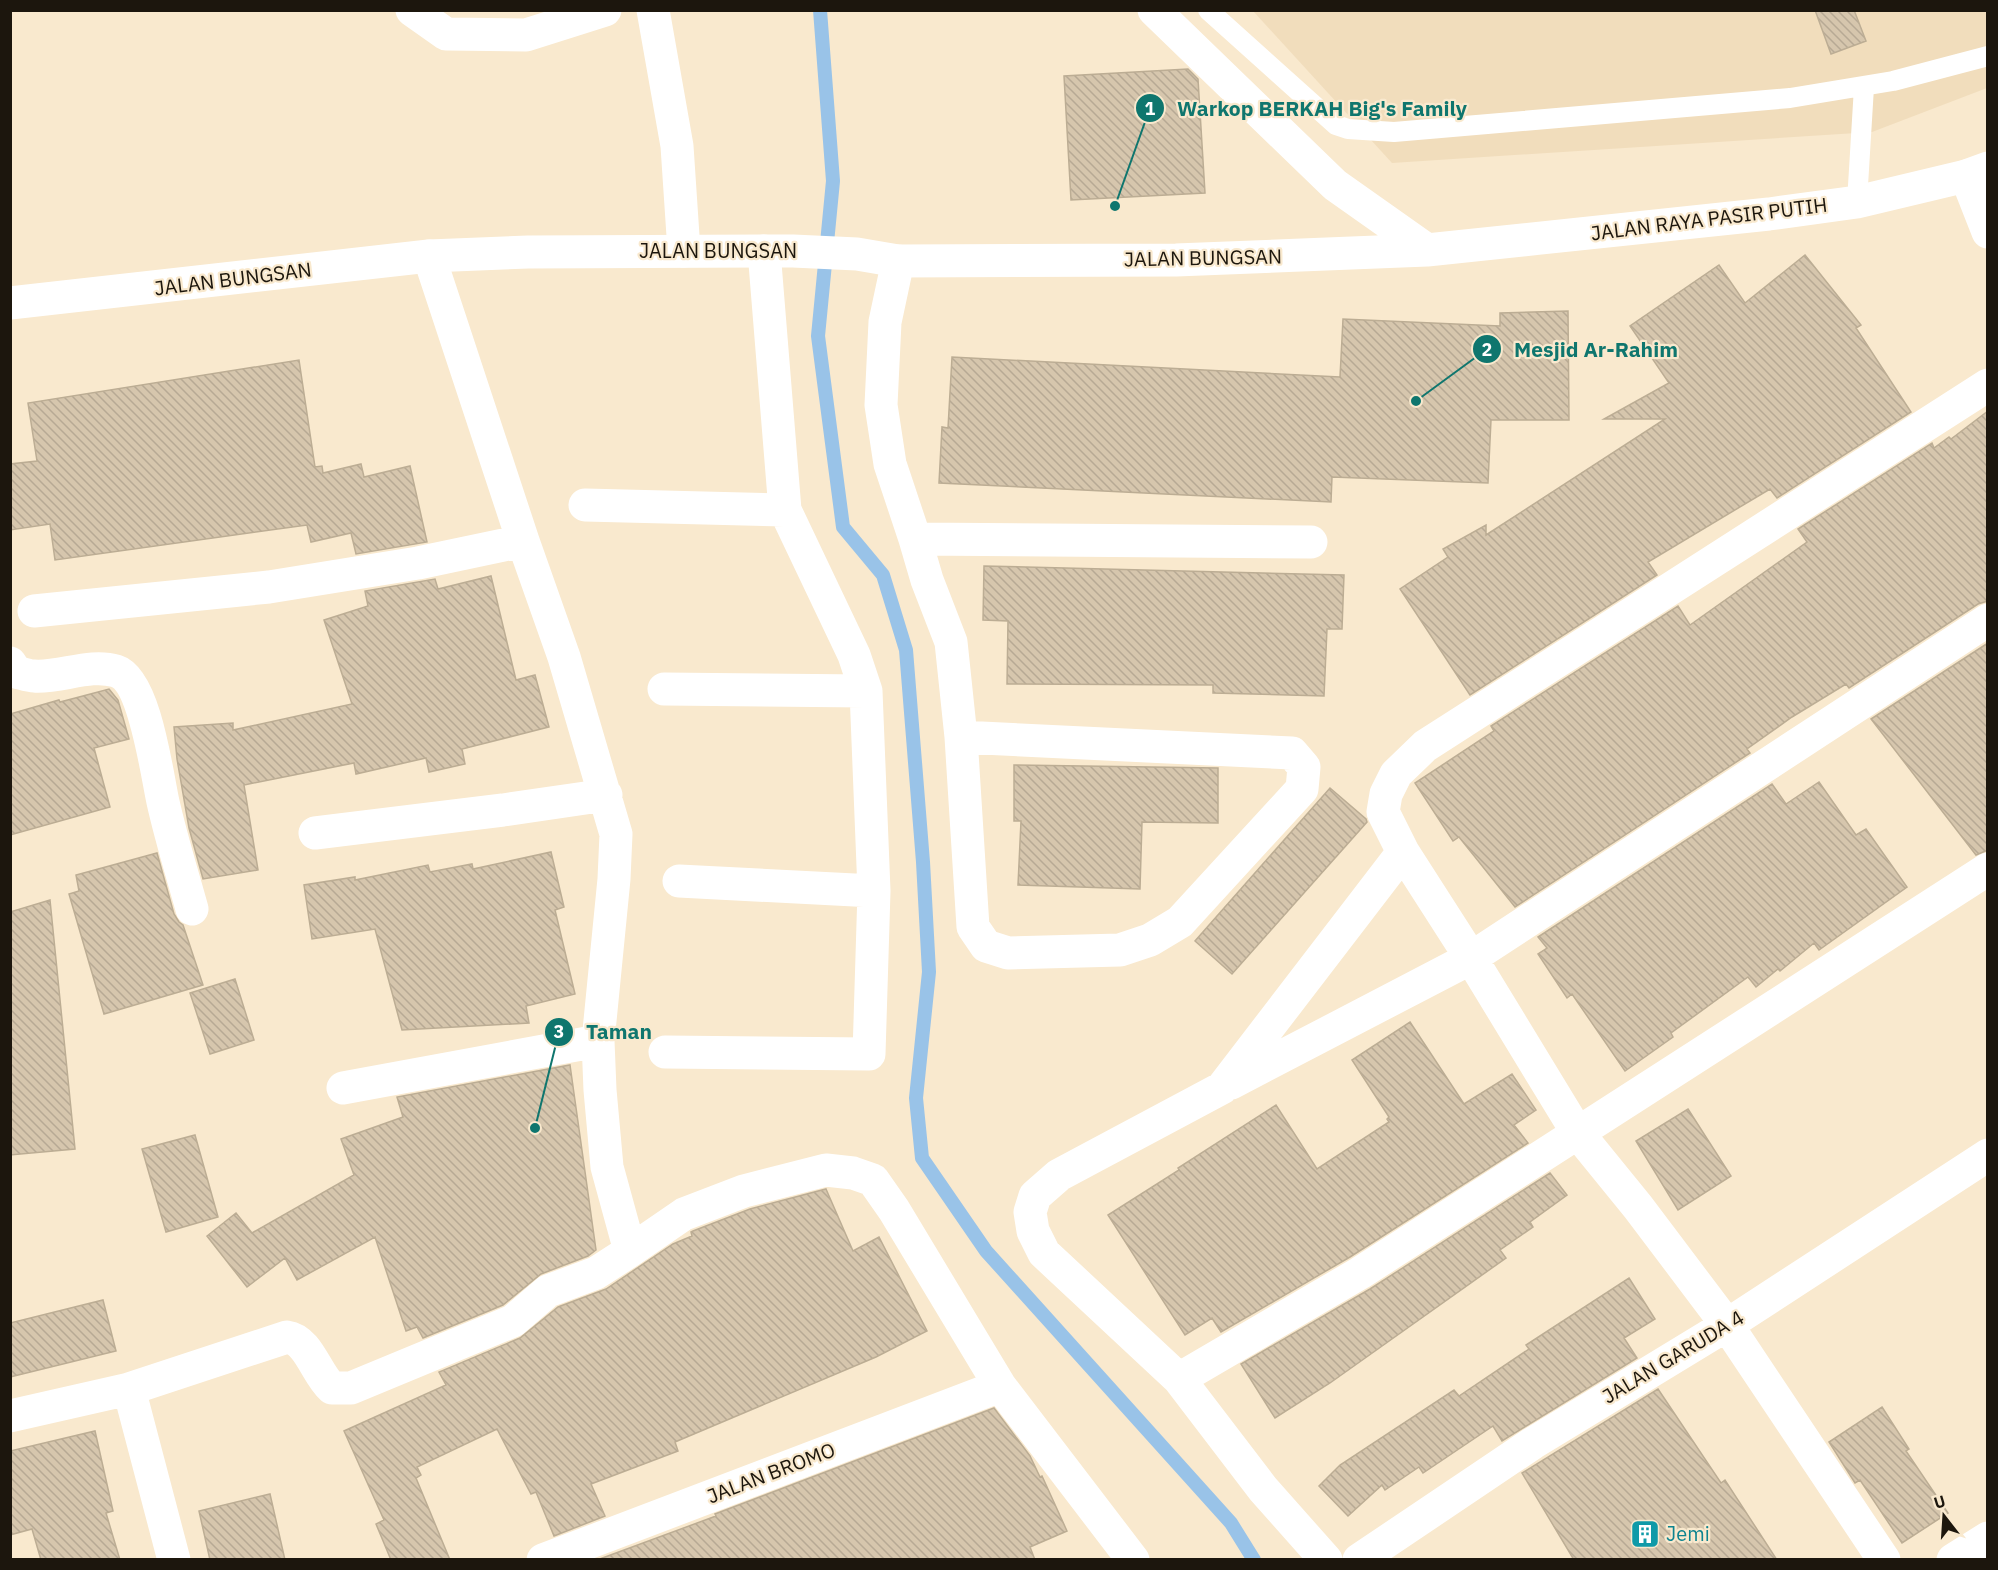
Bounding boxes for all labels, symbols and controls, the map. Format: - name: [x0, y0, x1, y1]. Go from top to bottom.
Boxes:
- callout: Warkop BERKAH Big's Family: [1135, 89, 1478, 128]
- text: Warkop BERKAH Big's Family: [1177, 94, 1468, 122]
- text: 1: [1145, 97, 1156, 120]
- street label: JALAN RAYA PASIR PUTIH: [1589, 191, 1829, 246]
- street label: JALAN BUNGSAN: [639, 237, 797, 264]
- street label: JALAN BUNGSAN: [1124, 243, 1282, 272]
- street label: JALAN BUNGSAN: [153, 255, 313, 302]
- callout: Mesjid Ar-Rahim: [1472, 330, 1690, 369]
- text: Mesjid Ar-Rahim: [1514, 335, 1678, 363]
- text: 2: [1482, 338, 1492, 361]
- callout: Taman: [544, 1012, 664, 1051]
- text: Taman: [586, 1017, 652, 1045]
- text: 3: [554, 1020, 564, 1043]
- street label: JALAN GARUDA 4: [1597, 1304, 1749, 1409]
- street label: JALAN BROMO: [703, 1436, 839, 1509]
- north arrow: [1914, 1486, 1974, 1546]
- text: U: [1931, 1490, 1948, 1513]
- building icon: Jemi: [1629, 1518, 1661, 1550]
- place label: Jemi: [1666, 1520, 1710, 1547]

